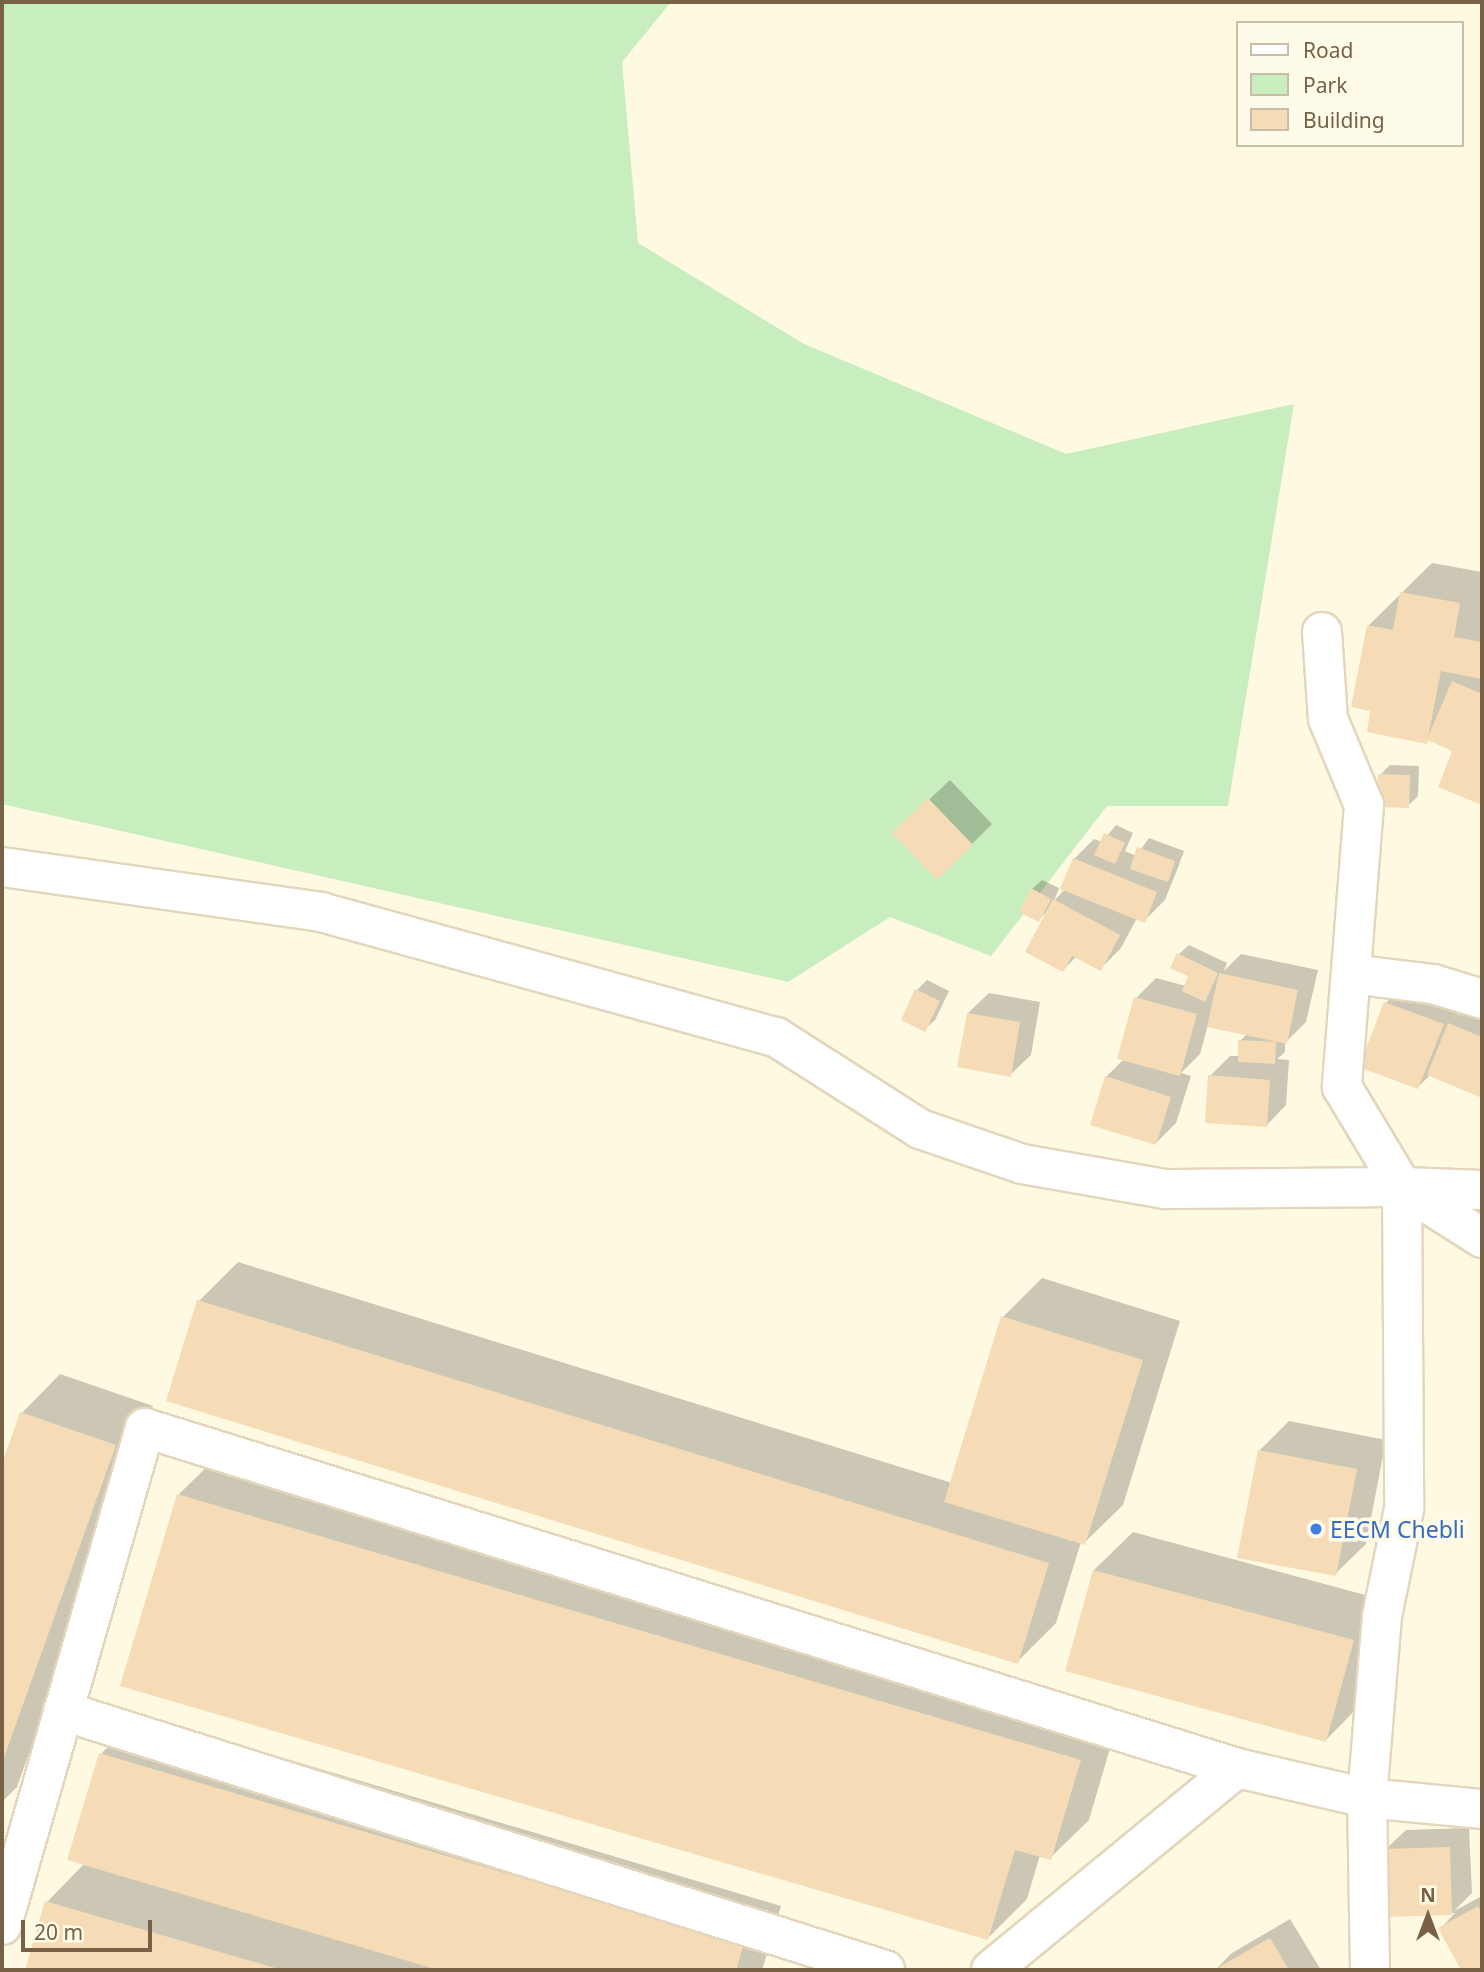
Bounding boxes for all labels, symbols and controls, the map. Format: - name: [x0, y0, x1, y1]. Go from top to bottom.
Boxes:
- legend: [1236, 21, 1463, 147]
- text: Road: [1303, 36, 1353, 64]
- text: Park: [1303, 71, 1347, 99]
- text: Building: [1303, 106, 1385, 134]
- place label: EECM Chebli: [1330, 1515, 1465, 1543]
- marker: EECM Chebli: [1308, 1521, 1324, 1537]
- north arrow: [1393, 1881, 1463, 1951]
- text: N: [1420, 1882, 1436, 1908]
- scale bar: [24, 1906, 156, 1950]
- text: 20 m: [34, 1918, 83, 1946]

